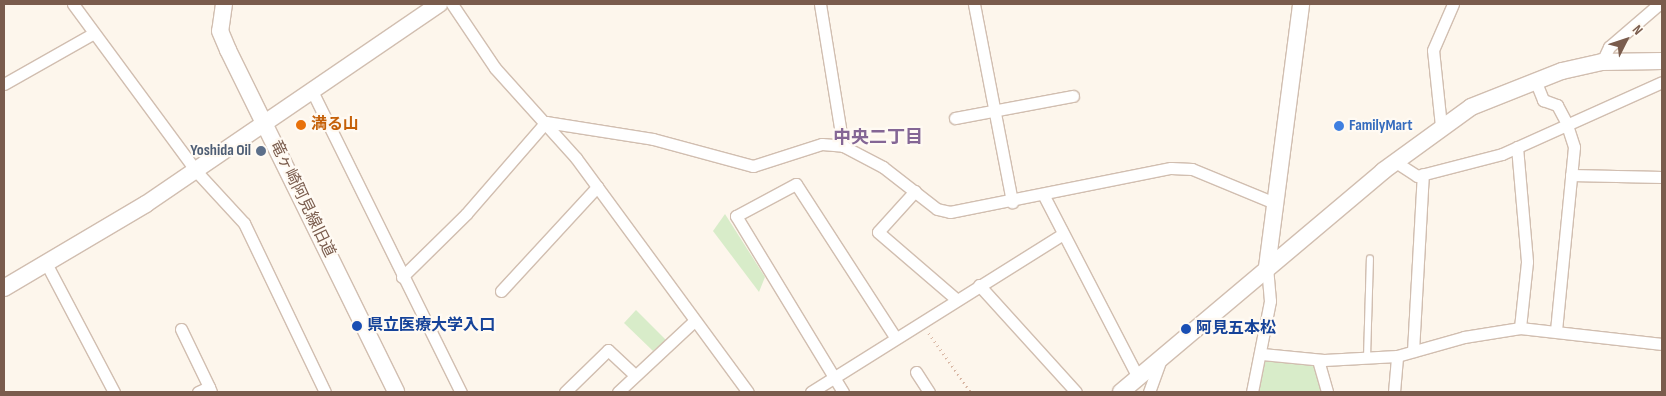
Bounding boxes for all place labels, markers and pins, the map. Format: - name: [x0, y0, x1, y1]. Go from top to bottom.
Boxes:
- place label: 満る山: [311, 115, 359, 135]
- place label: FamilyMart: [1349, 116, 1413, 136]
- marker: 満る山: [295, 119, 307, 131]
- marker: FamilyMart: [1333, 120, 1345, 132]
- place label: Yoshida Oil: [190, 141, 251, 161]
- marker: Yoshida Oil: [255, 145, 267, 157]
- place label: 県立医療大学入口: [367, 316, 495, 336]
- place label: 阿見五本松: [1196, 319, 1276, 339]
- marker: 県立医療大学入口: [351, 320, 363, 332]
- marker: 阿見五本松: [1180, 323, 1192, 335]

